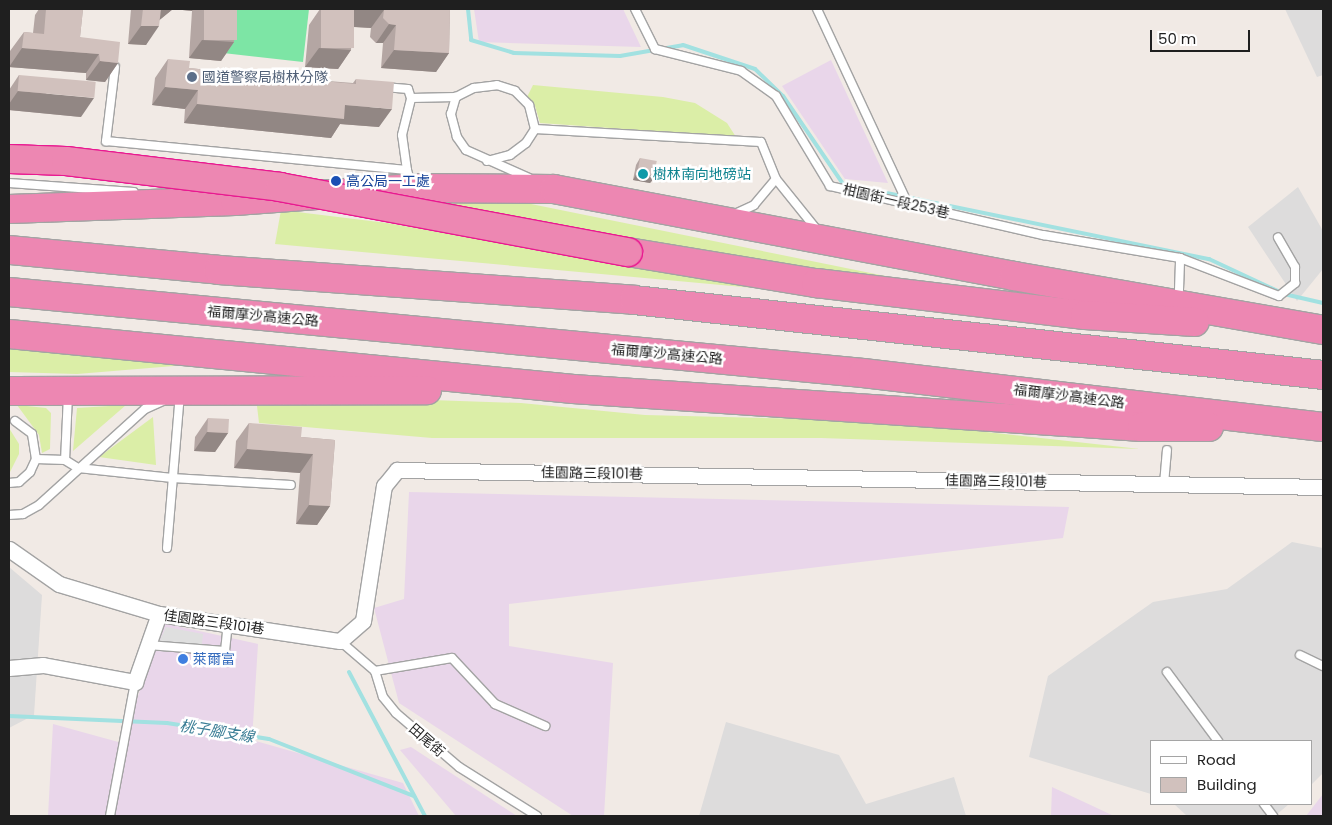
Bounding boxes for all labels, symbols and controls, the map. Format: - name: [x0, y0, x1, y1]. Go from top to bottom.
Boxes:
- scale bar: [1152, 20, 1252, 52]
- text: 50 m: [1158, 28, 1196, 49]
- place label: 國道警察局樹林分隊: [202, 69, 328, 85]
- marker: 國道警察局樹林分隊: [186, 71, 198, 83]
- place label: 樹林南向地磅站: [653, 166, 751, 182]
- marker: 樹林南向地磅站: [637, 168, 649, 180]
- place label: 高公局一工處: [346, 173, 430, 189]
- marker: 高公局一工處: [330, 175, 342, 187]
- street label: 柑園街一段253巷: [841, 181, 951, 221]
- street label: 福爾摩沙高速公路: [206, 303, 320, 329]
- street label: 福爾摩沙高速公路: [610, 341, 724, 367]
- street label: 福爾摩沙高速公路: [1012, 381, 1126, 411]
- street label: 佳園路三段101巷: [541, 464, 643, 482]
- street label: 佳園路三段101巷: [945, 472, 1047, 490]
- street label: 佳園路三段101巷: [162, 607, 266, 637]
- place label: 萊爾富: [193, 651, 235, 667]
- marker: 萊爾富: [177, 653, 189, 665]
- water label: 桃子腳支線: [179, 716, 255, 746]
- street label: 田尾街: [406, 720, 448, 760]
- legend: [1150, 740, 1312, 805]
- text: Road: [1197, 749, 1236, 770]
- text: Building: [1197, 774, 1257, 795]

